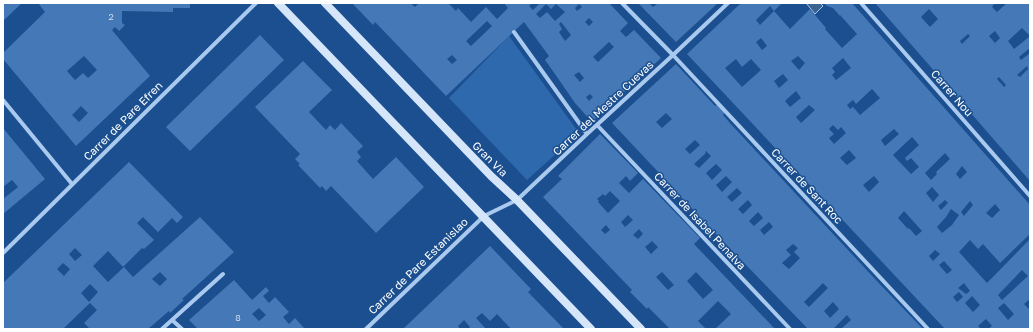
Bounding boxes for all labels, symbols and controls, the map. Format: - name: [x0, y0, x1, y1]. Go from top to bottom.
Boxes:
- house number: 2: [108, 11, 114, 22]
- street label: Carrer del Mestre Cuevas: [550, 58, 656, 158]
- street label: Carrer Nou: [929, 67, 976, 119]
- street label: Carrer de Pare Efren: [81, 79, 165, 163]
- street label: Gran Via: [470, 138, 511, 179]
- street label: Carrer de Sant Roc: [769, 145, 846, 226]
- street label: Carrer de Isabel Penalva: [652, 169, 749, 272]
- street label: Carrer de Pare Estanislao: [365, 214, 470, 317]
- house number: 8: [235, 312, 241, 323]

